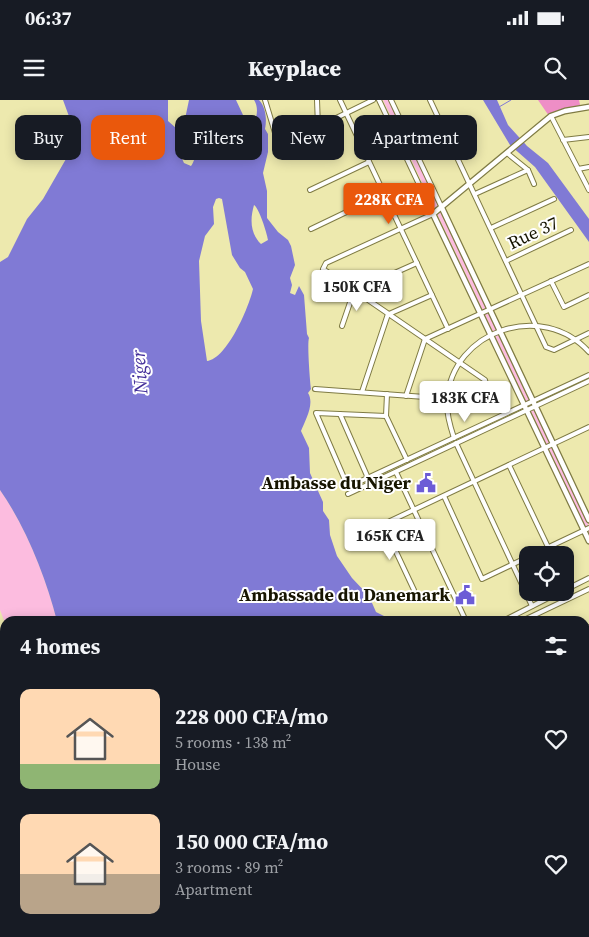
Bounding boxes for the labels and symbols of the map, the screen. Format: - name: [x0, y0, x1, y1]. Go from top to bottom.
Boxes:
- pin: 228K CFA: [337, 182, 441, 225]
- street label: Rue 37: [503, 210, 562, 255]
- pin: 150K CFA: [305, 270, 409, 312]
- water label: Niger: [124, 348, 154, 396]
- pin: 183K CFA: [413, 380, 517, 423]
- place label: Ambasse du Niger: [262, 470, 412, 495]
- public building icon: Ambasse du Niger: [415, 472, 437, 494]
- pin: 165K CFA: [338, 518, 442, 561]
- place label: Ambassade du Danemark: [239, 582, 450, 607]
- public building icon: Ambassade du Danemark: [454, 584, 476, 606]

